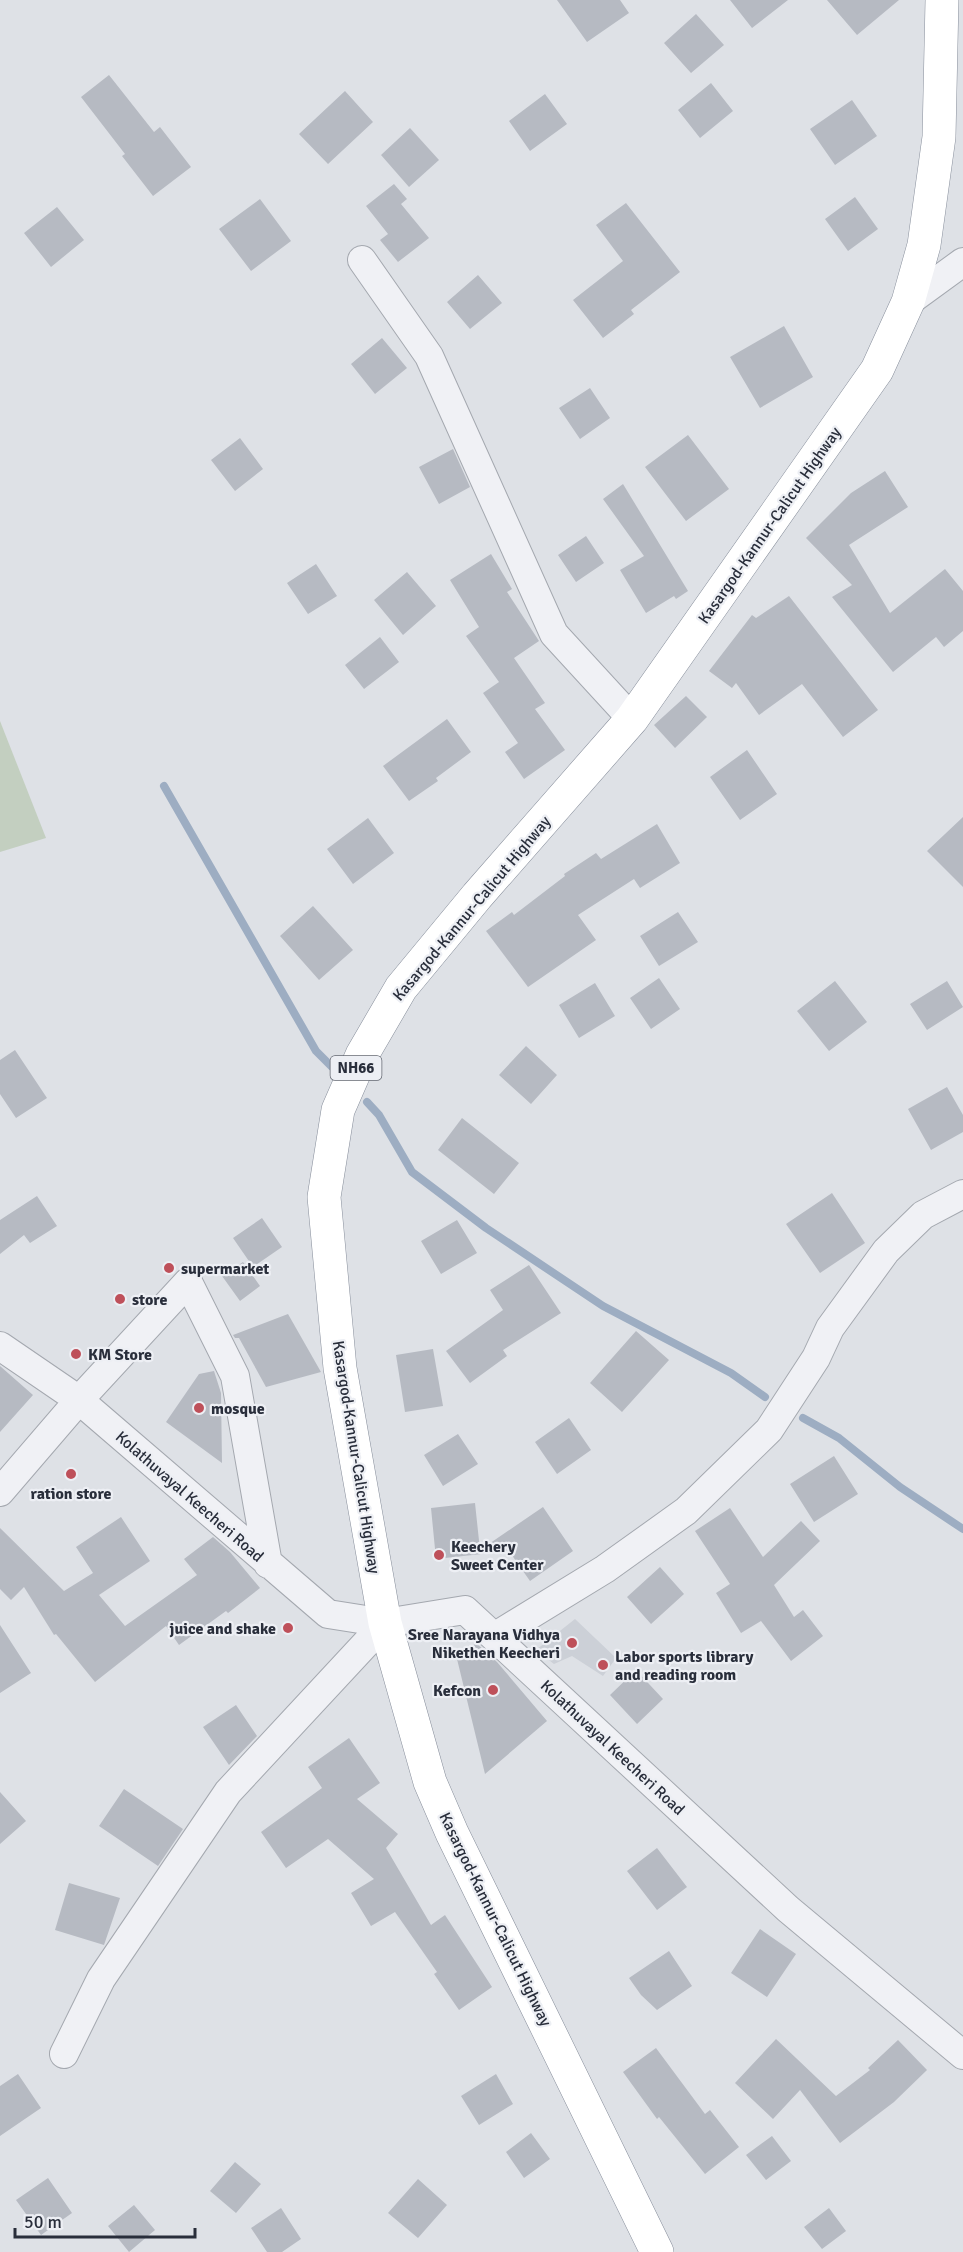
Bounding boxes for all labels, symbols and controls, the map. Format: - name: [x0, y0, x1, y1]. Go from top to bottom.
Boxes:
- street label: Kasargod-Kannur-Calicut Highway: [694, 423, 846, 628]
- street label: Kasargod-Kannur-Calicut Highway: [388, 812, 555, 1005]
- road number: NH66: [330, 1056, 382, 1080]
- place label: supermarket: [181, 1259, 269, 1279]
- marker: supermarket: [162, 1261, 176, 1275]
- place label: store: [132, 1290, 167, 1310]
- marker: store: [113, 1292, 127, 1306]
- street label: Kasargod-Kannur-Calicut Highway: [328, 1339, 384, 1576]
- place label: KM Store: [88, 1345, 152, 1365]
- marker: KM Store: [69, 1347, 83, 1361]
- place label: mosque: [211, 1399, 265, 1419]
- marker: mosque: [192, 1401, 206, 1415]
- street label: Kolathuvayal Keecheri Road: [111, 1427, 268, 1567]
- marker: ration store: [64, 1467, 78, 1481]
- place label: ration store: [30, 1484, 112, 1504]
- place label: Keechery Sweet Center: [451, 1537, 544, 1575]
- marker: Keechery Sweet Center: [432, 1548, 446, 1562]
- place label: juice and shake: [170, 1619, 276, 1639]
- marker: juice and shake: [281, 1621, 295, 1635]
- place label: Sree Narayana Vidhya Nikethen Keecheri: [408, 1625, 560, 1663]
- marker: Sree Narayana Vidhya Nikethen Keecheri: [565, 1636, 579, 1650]
- place label: Labor sports library and reading room: [615, 1647, 753, 1685]
- marker: Labor sports library and reading room: [596, 1658, 610, 1672]
- street label: Kolathuvayal Keecheri Road: [536, 1676, 689, 1820]
- place label: Kefcon: [433, 1681, 481, 1701]
- marker: Kefcon: [486, 1683, 500, 1697]
- street label: Kasargod-Kannur-Calicut Highway: [434, 1809, 556, 2030]
- scale bar: [15, 2201, 195, 2239]
- text: 50 m: [24, 2211, 62, 2233]

